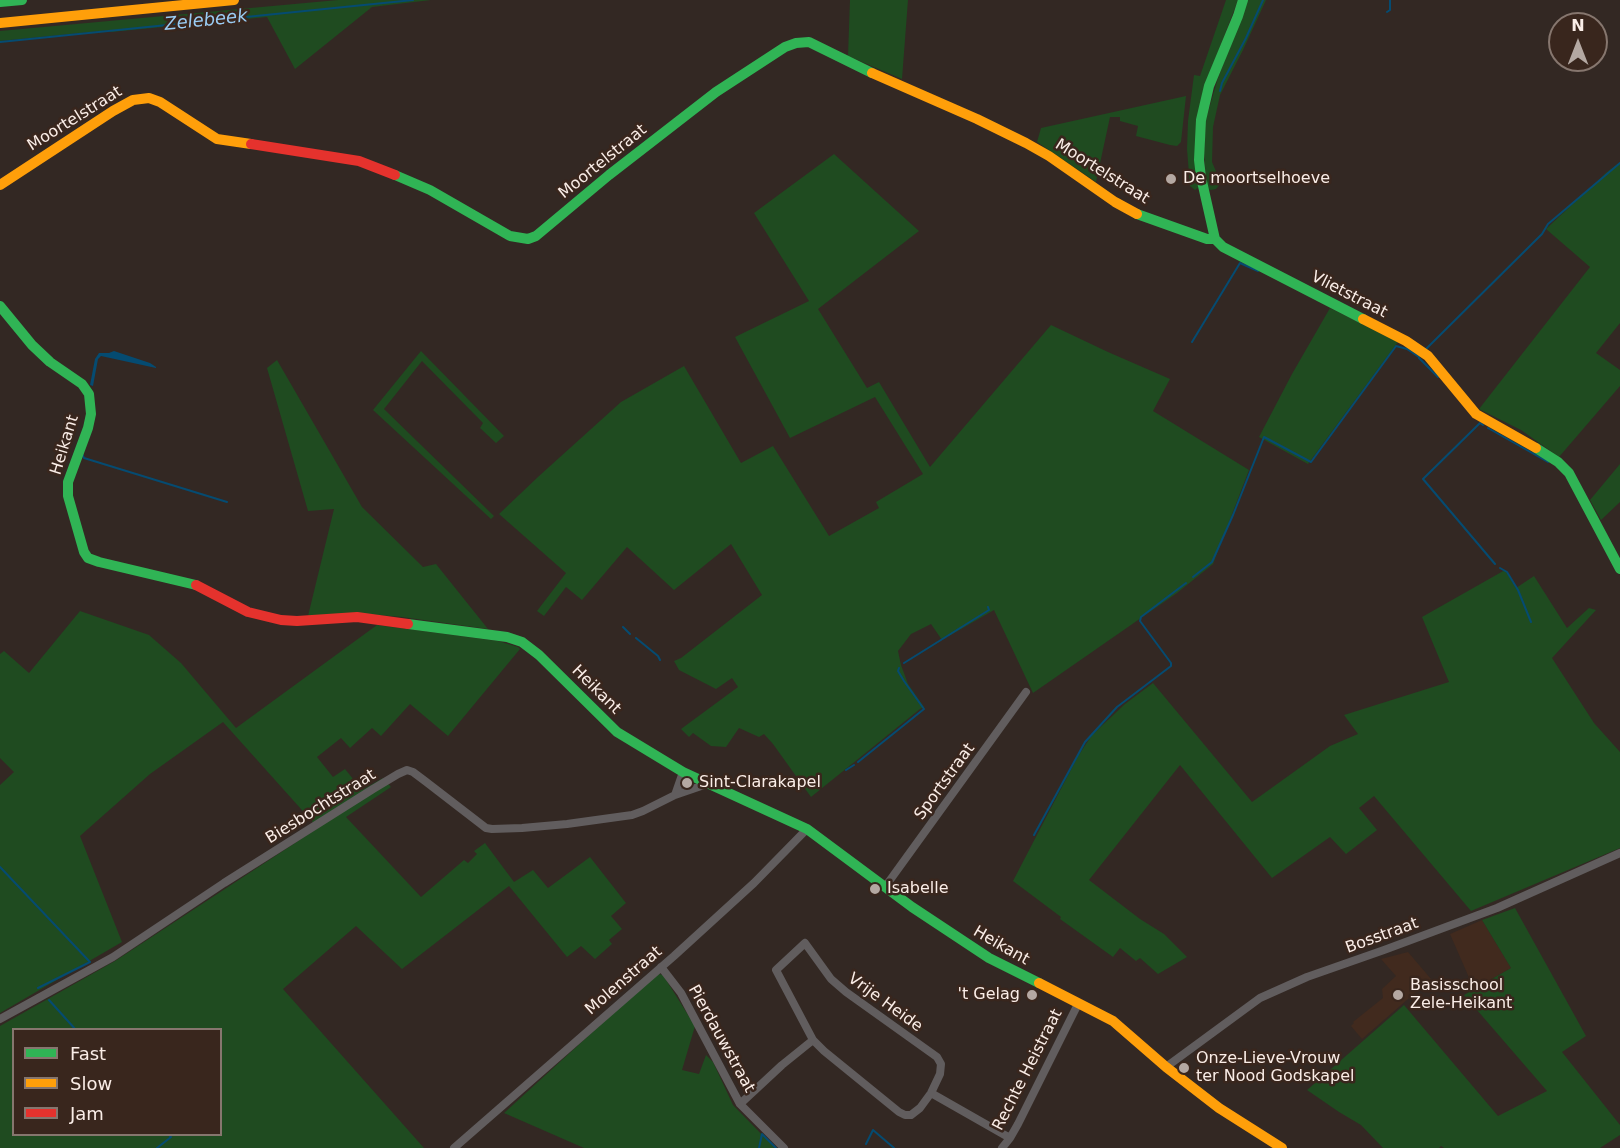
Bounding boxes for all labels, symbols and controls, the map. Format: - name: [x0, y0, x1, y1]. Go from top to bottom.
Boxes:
- water label: Zelebeek: [163, 6, 249, 36]
- north arrow: [1548, 12, 1608, 72]
- text: N: [1571, 16, 1585, 35]
- street label: Moortelstraat: [24, 82, 126, 156]
- street label: Moortelstraat: [555, 121, 651, 203]
- street label: Moortelstraat: [1051, 135, 1153, 209]
- place label: De moortselhoeve: [1183, 169, 1330, 189]
- marker: De moortselhoeve: [1164, 172, 1178, 186]
- street label: Vlietstraat: [1308, 268, 1390, 322]
- street label: Heikant: [47, 413, 83, 477]
- street label: Heikant: [567, 661, 625, 719]
- street label: Sportstraat: [911, 740, 979, 824]
- street label: Biesbochtstraat: [263, 766, 379, 848]
- place label: Sint-Clarakapel: [699, 773, 821, 793]
- marker: Sint-Clarakapel: [680, 776, 694, 790]
- place label: Isabelle: [887, 879, 949, 899]
- marker: Isabelle: [868, 882, 882, 896]
- street label: Bosstraat: [1343, 914, 1421, 958]
- street label: Heikant: [970, 922, 1032, 970]
- street label: Molenstraat: [582, 943, 666, 1019]
- street label: Vrije Heide: [844, 969, 926, 1037]
- place label: Basisschool Zele-Heikant: [1410, 976, 1512, 1014]
- street label: Pierdauwstraat: [683, 982, 759, 1096]
- place label: 't Gelag: [958, 985, 1020, 1005]
- marker: 't Gelag: [1025, 988, 1039, 1002]
- marker: Basisschool Zele-Heikant: [1391, 988, 1405, 1002]
- street label: Rechte Heistraat: [989, 1006, 1067, 1134]
- legend: [12, 1028, 222, 1136]
- text: Fast: [70, 1043, 106, 1064]
- place label: Onze-Lieve-Vrouw ter Nood Godskapel: [1196, 1049, 1354, 1087]
- marker: Onze-Lieve-Vrouw ter Nood Godskapel: [1177, 1061, 1191, 1075]
- text: Slow: [70, 1073, 112, 1094]
- text: Jam: [70, 1103, 104, 1124]

